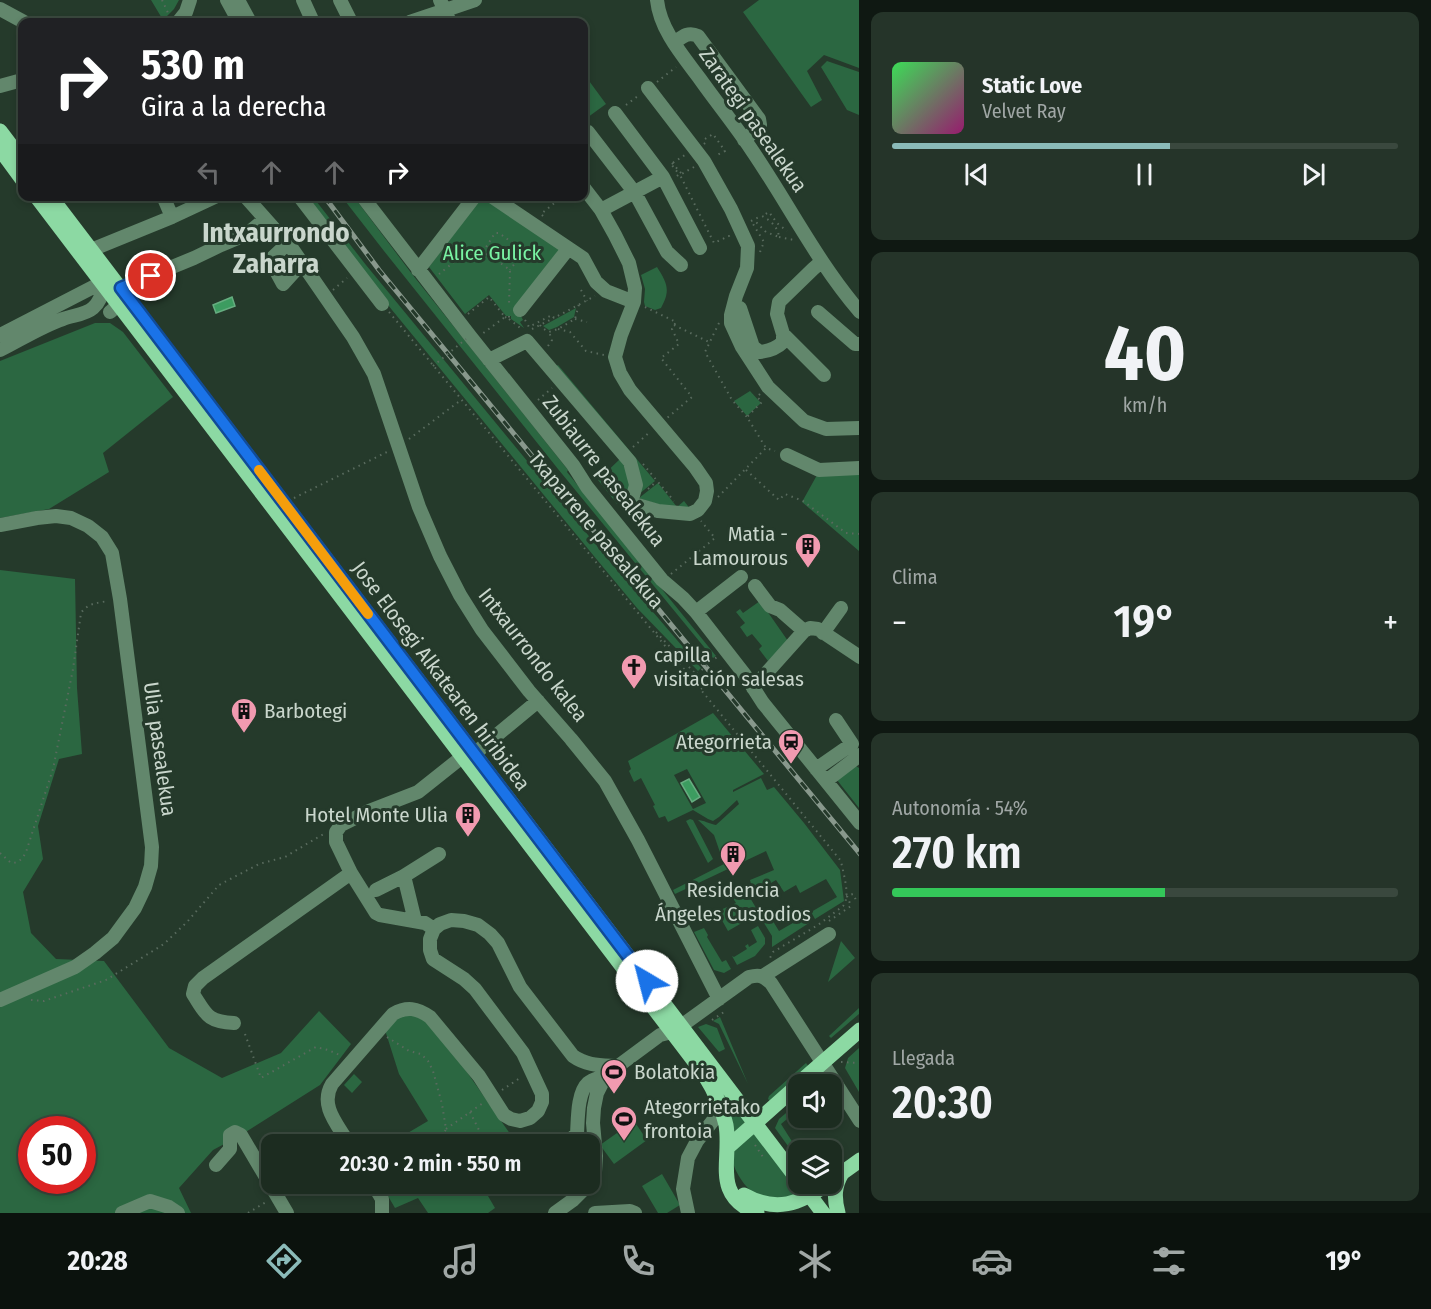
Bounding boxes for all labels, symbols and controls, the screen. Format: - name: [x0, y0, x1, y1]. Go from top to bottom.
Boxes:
- text: 530 m: [141, 40, 245, 90]
- icon: right: [42, 42, 120, 120]
- street label: Zarategi pasealekua: [693, 43, 813, 197]
- text: Static Love: [982, 72, 1082, 99]
- text: Gira a la derecha: [141, 91, 326, 123]
- text: Velvet Ray: [982, 99, 1066, 123]
- icon: left: [192, 156, 225, 189]
- icon: ahead: [255, 156, 288, 189]
- icon: ahead: [318, 156, 351, 189]
- icon: right: [381, 156, 414, 189]
- icon: previous: [960, 158, 993, 191]
- icon: pause: [1128, 158, 1161, 191]
- icon: next: [1297, 158, 1330, 191]
- district label: Intxaurrondo Zaharra: [202, 217, 350, 280]
- park label: Alice Gulick: [443, 240, 541, 266]
- pin: [125, 250, 176, 301]
- icon: arrive: [134, 259, 167, 292]
- text: 40: [1104, 307, 1186, 401]
- street label: Zubiaurre pasealekua: [537, 390, 671, 552]
- text: km/h: [1123, 393, 1167, 417]
- street label: Txaparrene pasealekua: [523, 446, 669, 614]
- place label: Matia - Lamourous: [693, 521, 788, 571]
- building icon: Matia - Lamourous: [793, 531, 823, 569]
- street label: Jose Elosegi Alkatearen hiribidea: [346, 556, 536, 796]
- text: Clima: [892, 565, 937, 589]
- street label: Intxaurrondo kalea: [473, 583, 593, 727]
- text: 19°: [1114, 595, 1176, 649]
- text: −: [892, 603, 907, 643]
- text: +: [1383, 603, 1398, 643]
- place label: capilla visitación salesas: [654, 642, 804, 692]
- church icon: capilla visitación salesas: [619, 652, 649, 690]
- street label: Ulia pasealekua: [138, 680, 182, 818]
- building icon: Barbotegi: [229, 696, 259, 734]
- place label: Barbotegi: [264, 698, 347, 724]
- station icon: Ategorrieta: [776, 727, 806, 765]
- place label: Ategorrieta: [676, 729, 772, 755]
- text: Autonomía · 54%: [892, 796, 1028, 820]
- building icon: Hotel Monte Ulia: [453, 800, 483, 838]
- place label: Hotel Monte Ulia: [304, 802, 448, 828]
- text: 270 km: [892, 826, 1022, 880]
- building icon: Residencia Ángeles Custodios: [718, 839, 748, 877]
- place label: Residencia Ángeles Custodios: [655, 877, 811, 927]
- position arrow: [615, 949, 679, 1013]
- text: Llegada: [892, 1046, 955, 1070]
- sports icon: Bolatokia: [599, 1057, 629, 1095]
- place label: Bolatokia: [634, 1059, 715, 1085]
- map controls: [788, 1074, 842, 1194]
- button: sound: [788, 1074, 842, 1128]
- text: 20:30: [892, 1076, 993, 1130]
- place label: Ategorrietako frontoia: [644, 1094, 761, 1144]
- sports icon: Ategorrietako frontoia: [609, 1104, 639, 1142]
- speed limit sign: 50: [18, 1116, 96, 1194]
- button: layers: [788, 1140, 842, 1194]
- text: 20:30 · 2 min · 550 m: [340, 1150, 521, 1177]
- icon: directions: [263, 1240, 305, 1282]
- icon: music: [440, 1240, 482, 1282]
- icon: phone: [617, 1240, 659, 1282]
- icon: climate: [794, 1240, 836, 1282]
- icon: car: [971, 1240, 1013, 1282]
- icon: filters: [1148, 1240, 1190, 1282]
- text: 20:28: [68, 1245, 128, 1277]
- text: 19°: [1325, 1245, 1363, 1277]

